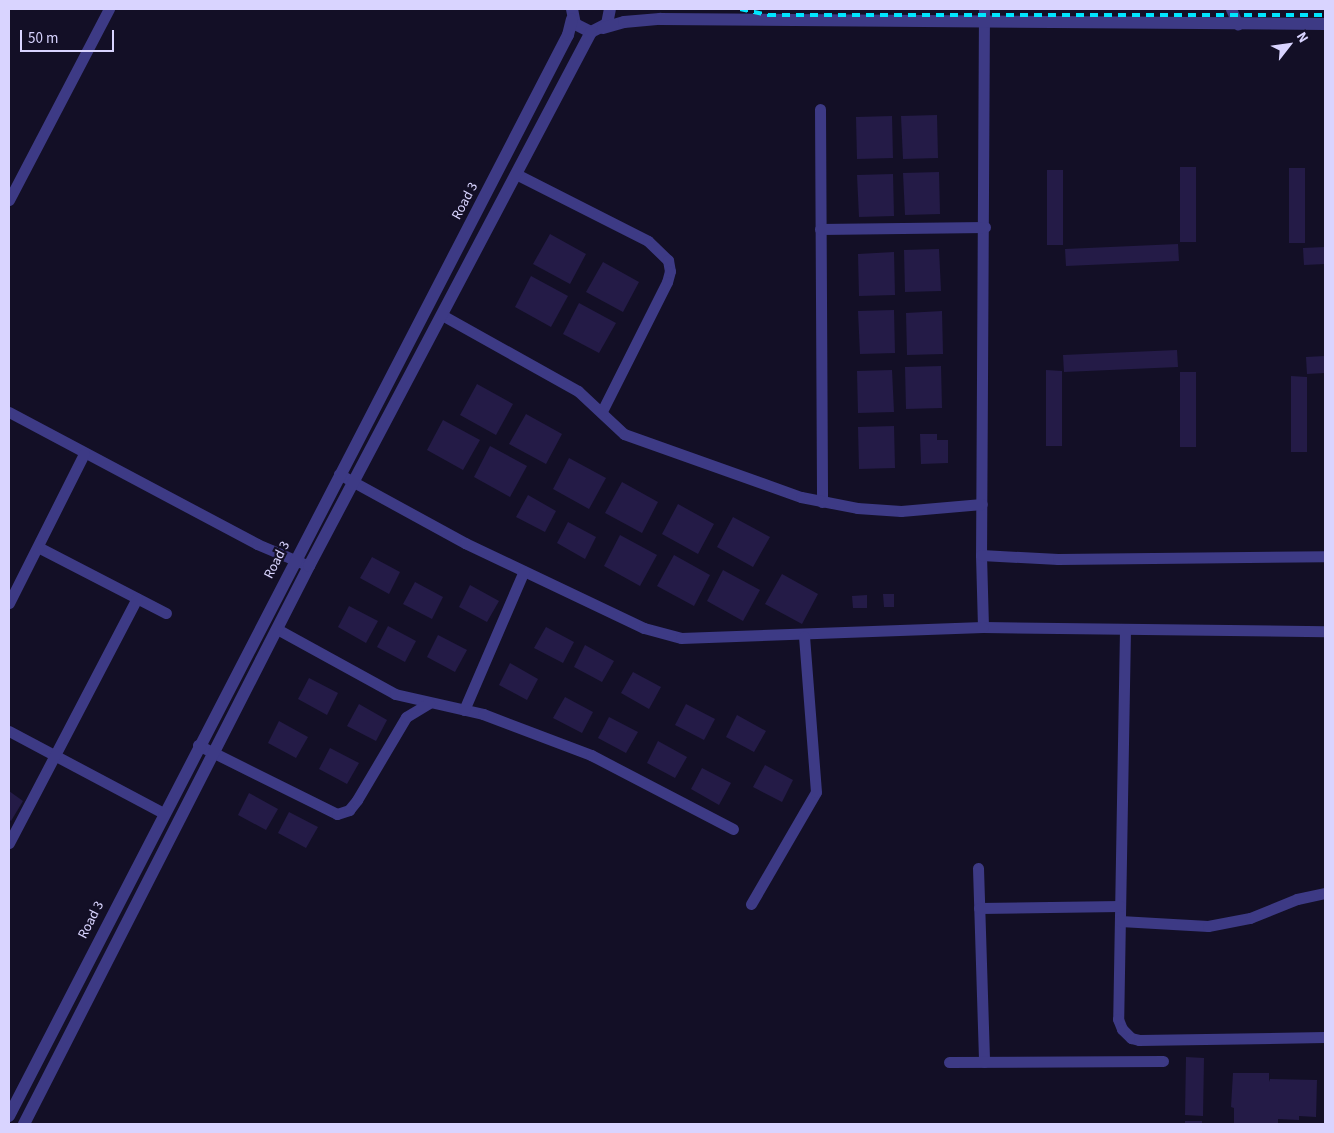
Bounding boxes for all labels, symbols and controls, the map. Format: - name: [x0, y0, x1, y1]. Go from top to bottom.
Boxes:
- scale bar: [22, 20, 116, 52]
- north arrow: [1264, 20, 1314, 70]
- text: 50 m: [28, 28, 58, 49]
- text: N: [1291, 28, 1313, 47]
- street label: Road 3: [448, 179, 482, 223]
- street label: Road 3: [260, 538, 294, 582]
- street label: Road 3: [74, 898, 108, 942]

